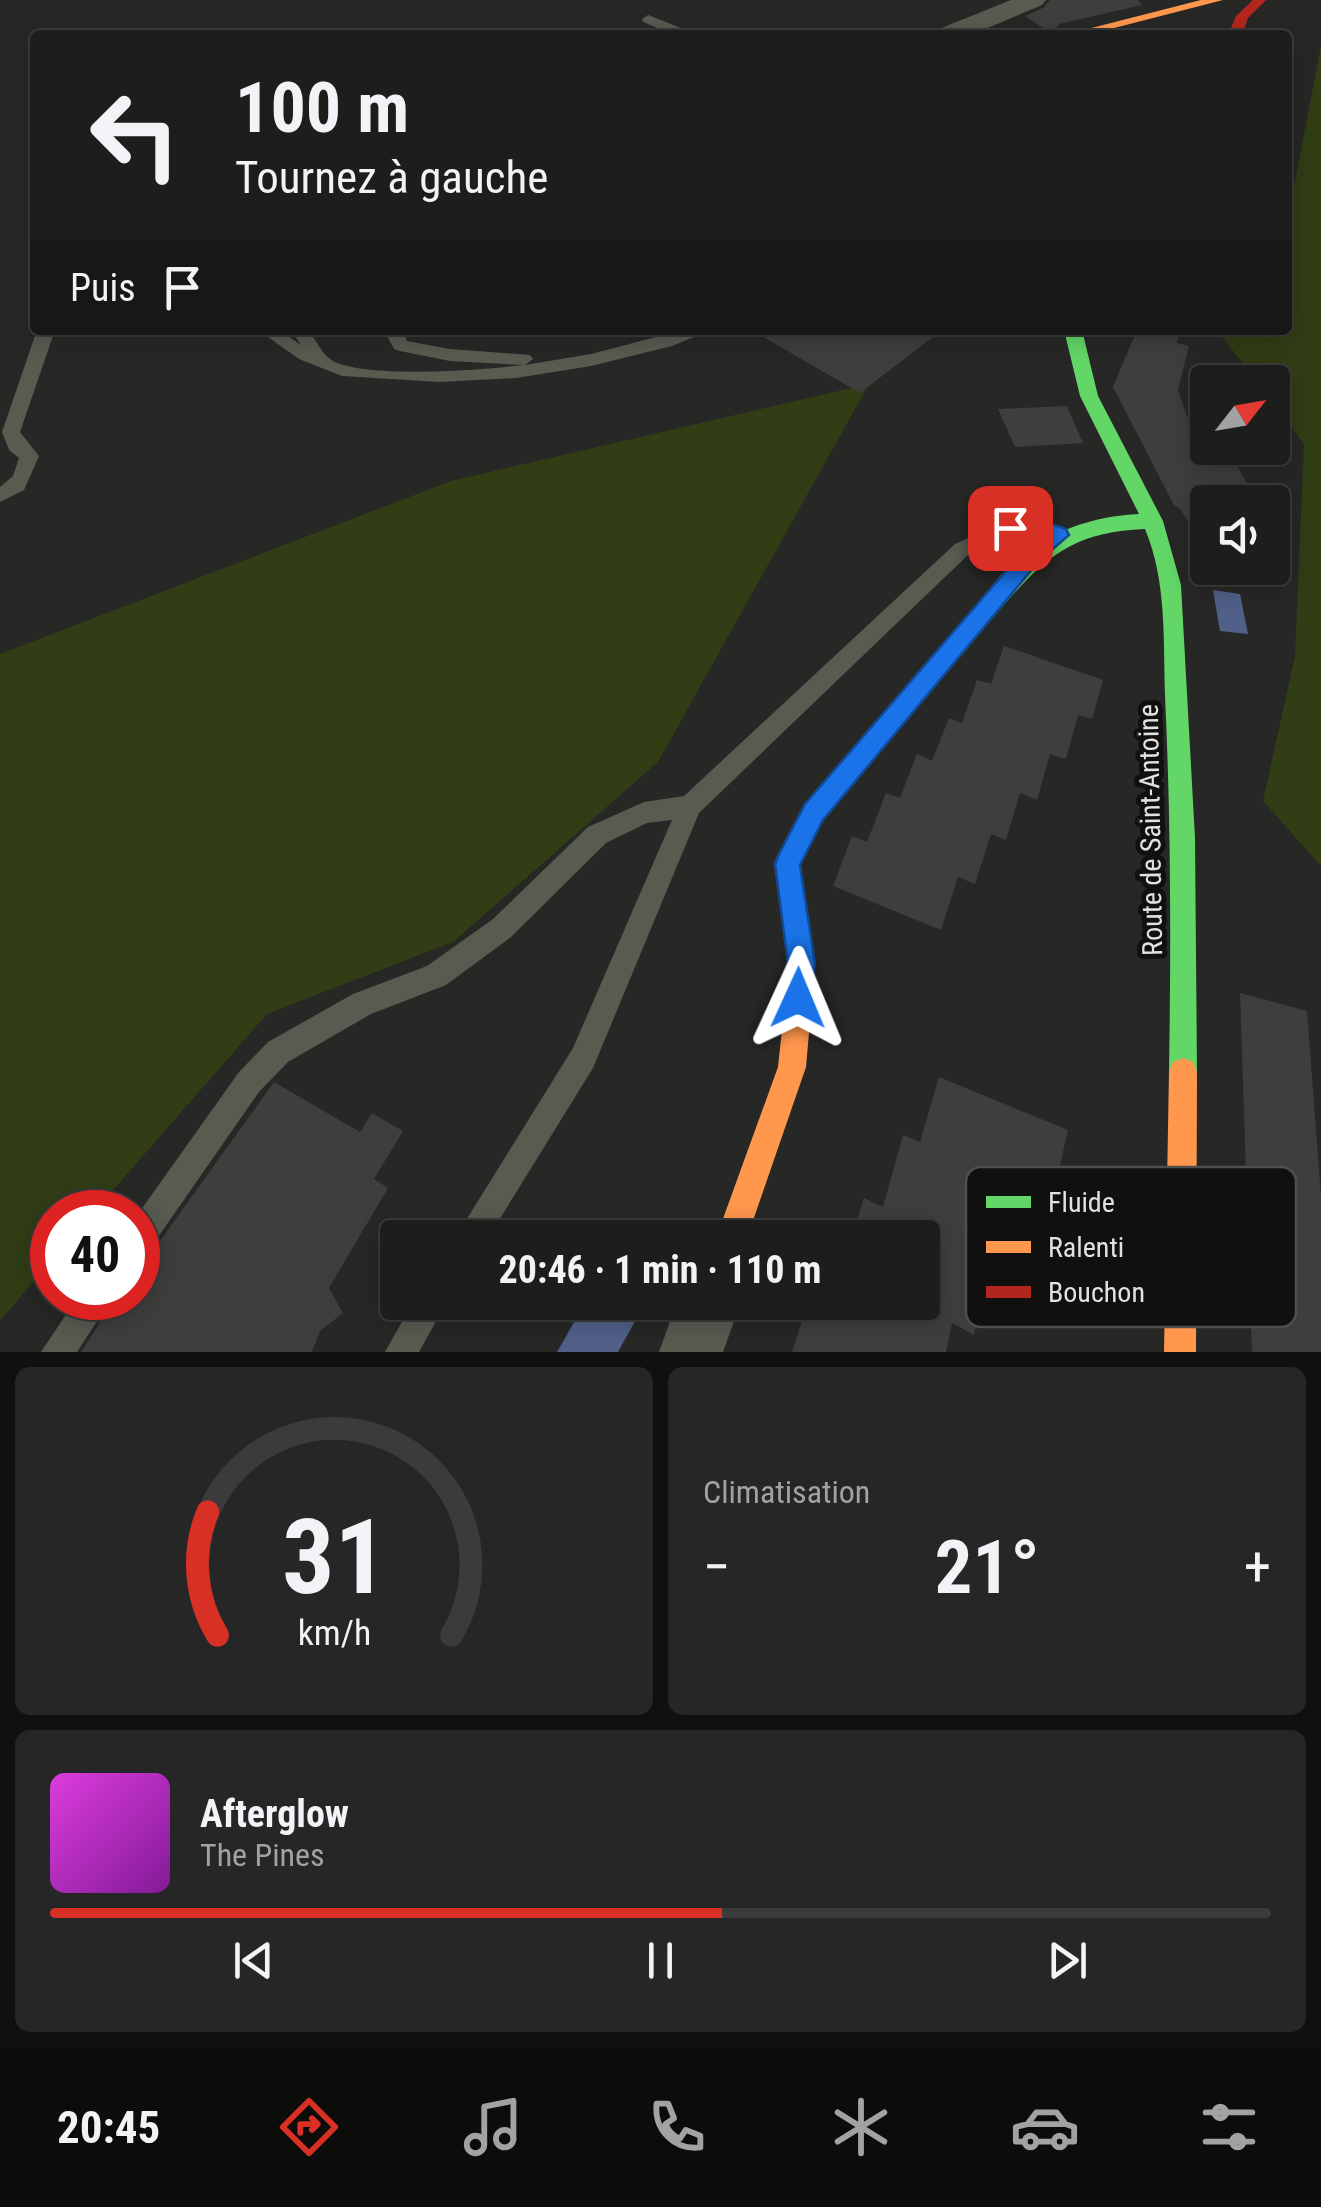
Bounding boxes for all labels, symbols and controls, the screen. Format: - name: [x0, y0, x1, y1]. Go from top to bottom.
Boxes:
- text: 100 m: [235, 67, 409, 149]
- icon: left: [70, 70, 200, 200]
- text: Tournez à gauche: [235, 151, 548, 204]
- icon: arrive: [155, 260, 210, 315]
- text: Puis: [70, 266, 135, 310]
- north arrow: [1190, 365, 1290, 465]
- map controls: [1190, 365, 1290, 585]
- button: sound: [1190, 485, 1290, 585]
- pin: [968, 486, 1053, 571]
- icon: arrive: [983, 501, 1038, 556]
- street label: Route de Saint-Antoine: [1132, 704, 1169, 956]
- position arrow: [746, 946, 850, 1050]
- legend: [966, 1167, 1296, 1327]
- text: Fluide: [1048, 1186, 1115, 1219]
- speed limit sign: 40: [30, 1190, 160, 1320]
- text: Ralenti: [1048, 1231, 1124, 1264]
- text: 20:46 · 1 min · 110 m: [499, 1248, 821, 1292]
- text: Bouchon: [1048, 1276, 1145, 1309]
- text: Climatisation: [703, 1473, 870, 1511]
- text: 31: [281, 1497, 387, 1618]
- text: 21°: [935, 1523, 1040, 1611]
- text: −: [703, 1535, 731, 1599]
- text: +: [1244, 1535, 1271, 1599]
- text: km/h: [297, 1612, 371, 1654]
- text: Afterglow: [200, 1792, 349, 1836]
- text: The Pines: [200, 1836, 325, 1874]
- icon: previous: [226, 1933, 281, 1988]
- icon: pause: [633, 1933, 688, 1988]
- icon: next: [1040, 1933, 1095, 1988]
- icon: directions: [274, 2092, 344, 2162]
- icon: music: [458, 2092, 528, 2162]
- icon: phone: [642, 2092, 712, 2162]
- icon: climate: [826, 2092, 896, 2162]
- icon: car: [1010, 2092, 1080, 2162]
- icon: filters: [1194, 2092, 1264, 2162]
- text: 20:45: [57, 2101, 160, 2154]

